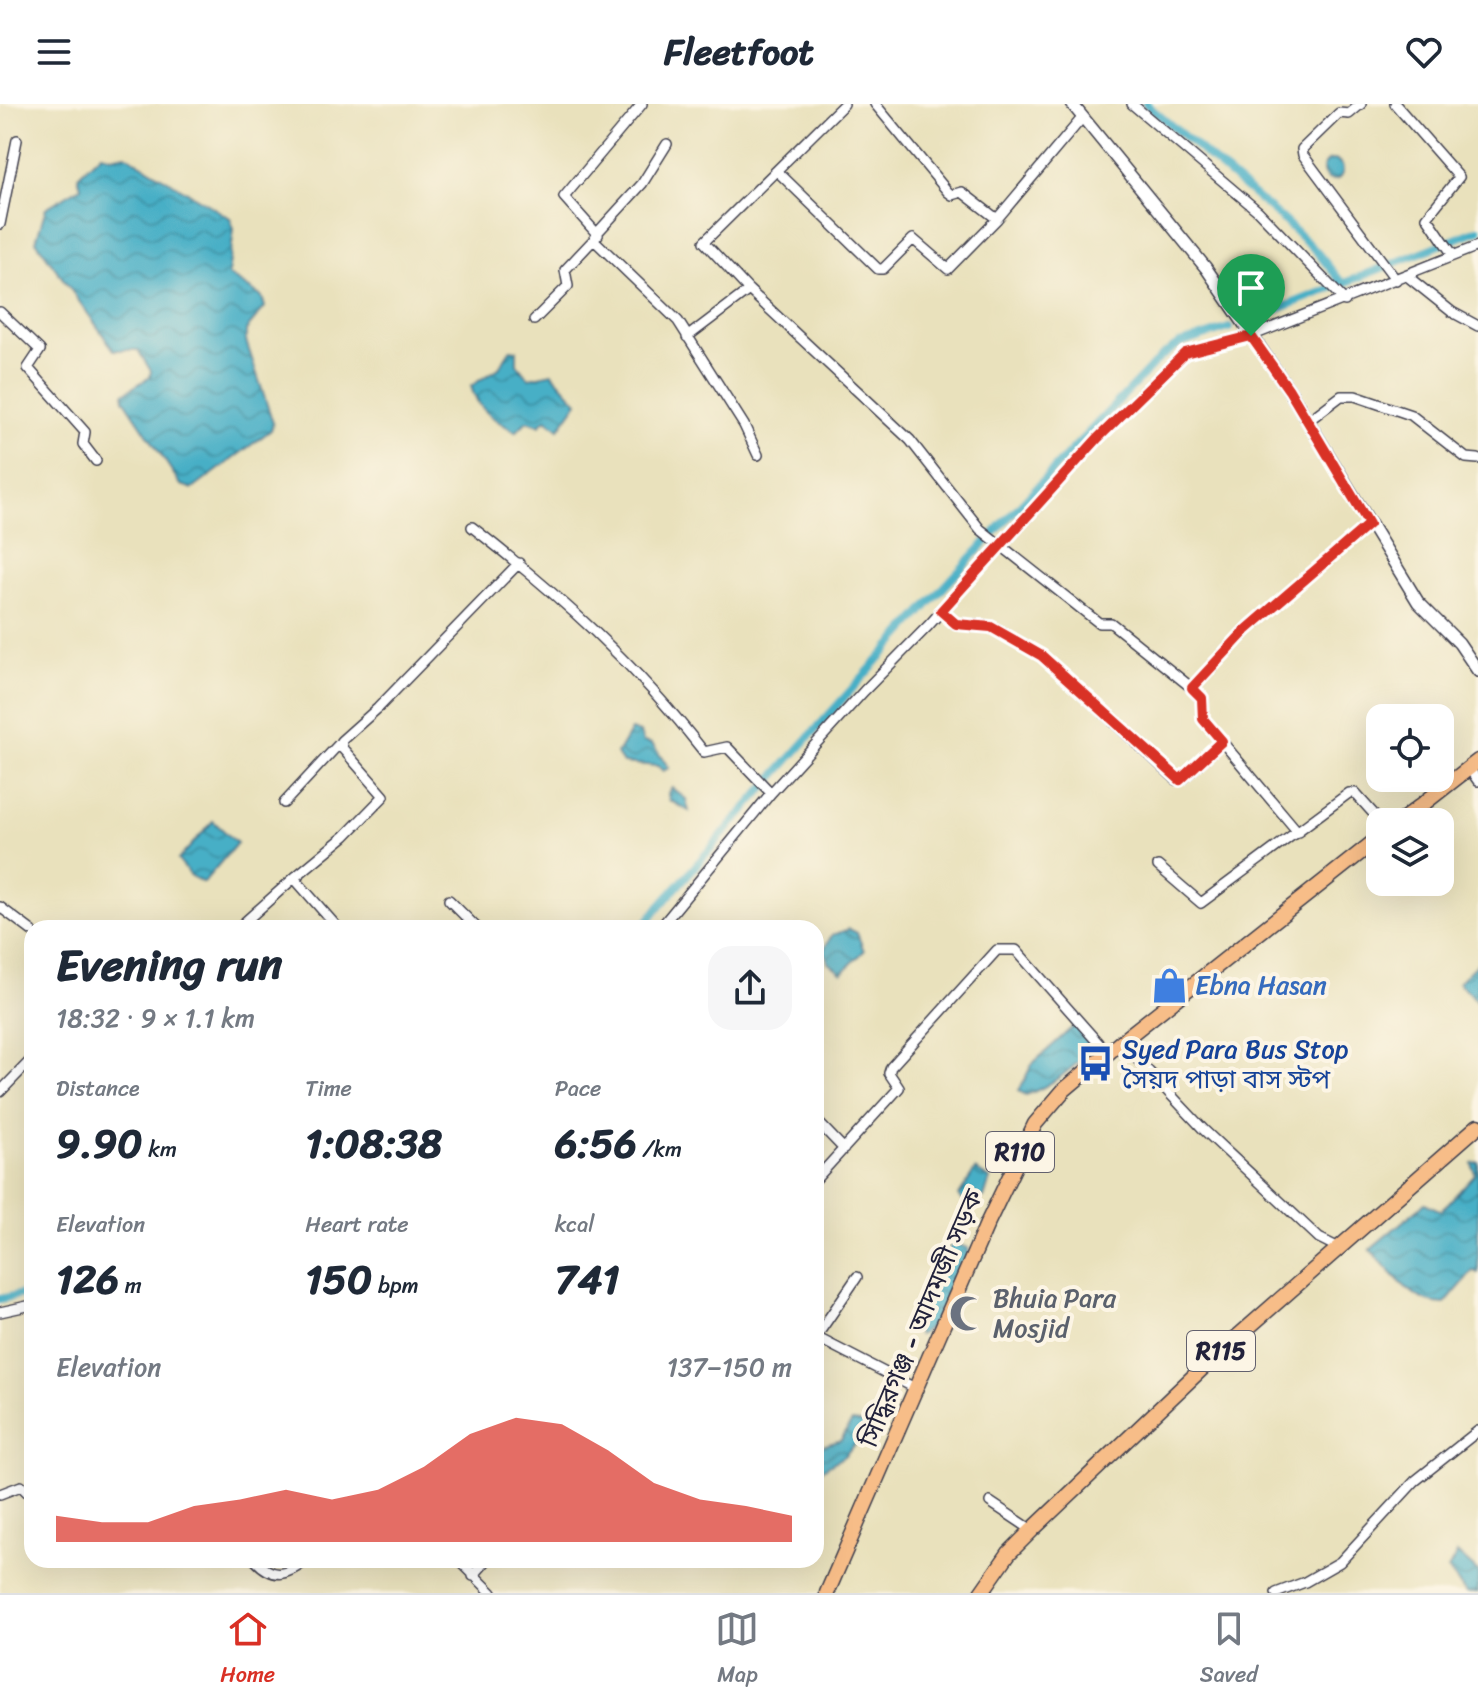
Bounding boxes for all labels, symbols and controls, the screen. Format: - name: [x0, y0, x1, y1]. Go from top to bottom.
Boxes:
- text: Fleetfoot: [664, 20, 814, 84]
- icon: menu: [32, 30, 76, 74]
- icon: heart: [1402, 30, 1446, 74]
- pin: [1217, 254, 1285, 336]
- icon: arrive: [1229, 266, 1273, 310]
- map controls: [1366, 704, 1454, 896]
- button: locate: [1366, 704, 1454, 792]
- button: layers: [1366, 808, 1454, 896]
- text: Evening run: [56, 926, 282, 1004]
- button: share: [708, 946, 792, 1030]
- place label: Ebna Hasan: [1195, 962, 1327, 1008]
- shop icon: Ebna Hasan: [1150, 966, 1188, 1004]
- text: 18:32 · 9 × 1.1 km: [56, 995, 255, 1041]
- place label: Syed Para Bus Stop সৈয়দ পাড়া বাস স্টপ: [1121, 1026, 1349, 1102]
- bus stop icon: Syed Para Bus Stop সৈয়দ পাড়া বাস স্টপ: [1077, 1045, 1115, 1083]
- text: Distance: [56, 1069, 140, 1108]
- text: Time: [305, 1069, 352, 1108]
- text: Pace: [555, 1069, 601, 1108]
- text: 9.90: [56, 1108, 142, 1179]
- text: 1:08:38: [305, 1108, 442, 1179]
- text: 6:56: [555, 1108, 637, 1179]
- text: km: [142, 1130, 177, 1169]
- text: /km: [637, 1130, 682, 1169]
- road number: R110: [986, 1132, 1054, 1172]
- street label: সিদ্ধিরগঞ্জ - আদমজী সড়ক: [845, 1181, 997, 1455]
- text: Elevation: [56, 1205, 145, 1244]
- text: Heart rate: [305, 1205, 409, 1244]
- text: kcal: [555, 1205, 595, 1244]
- text: 126: [56, 1244, 119, 1315]
- text: 150: [305, 1244, 372, 1315]
- text: 741: [555, 1244, 620, 1315]
- text: m: [119, 1266, 142, 1305]
- text: bpm: [372, 1266, 419, 1305]
- place label: Bhuia Para Mosjid: [993, 1275, 1117, 1351]
- mosque icon: Bhuia Para Mosjid: [948, 1294, 986, 1332]
- road number: R115: [1187, 1331, 1255, 1371]
- text: Elevation: [56, 1344, 161, 1390]
- text: 137–150 m: [667, 1344, 792, 1390]
- tab: Home: [220, 1607, 275, 1694]
- tab: Map: [715, 1607, 759, 1694]
- tab: Saved: [1200, 1607, 1258, 1694]

